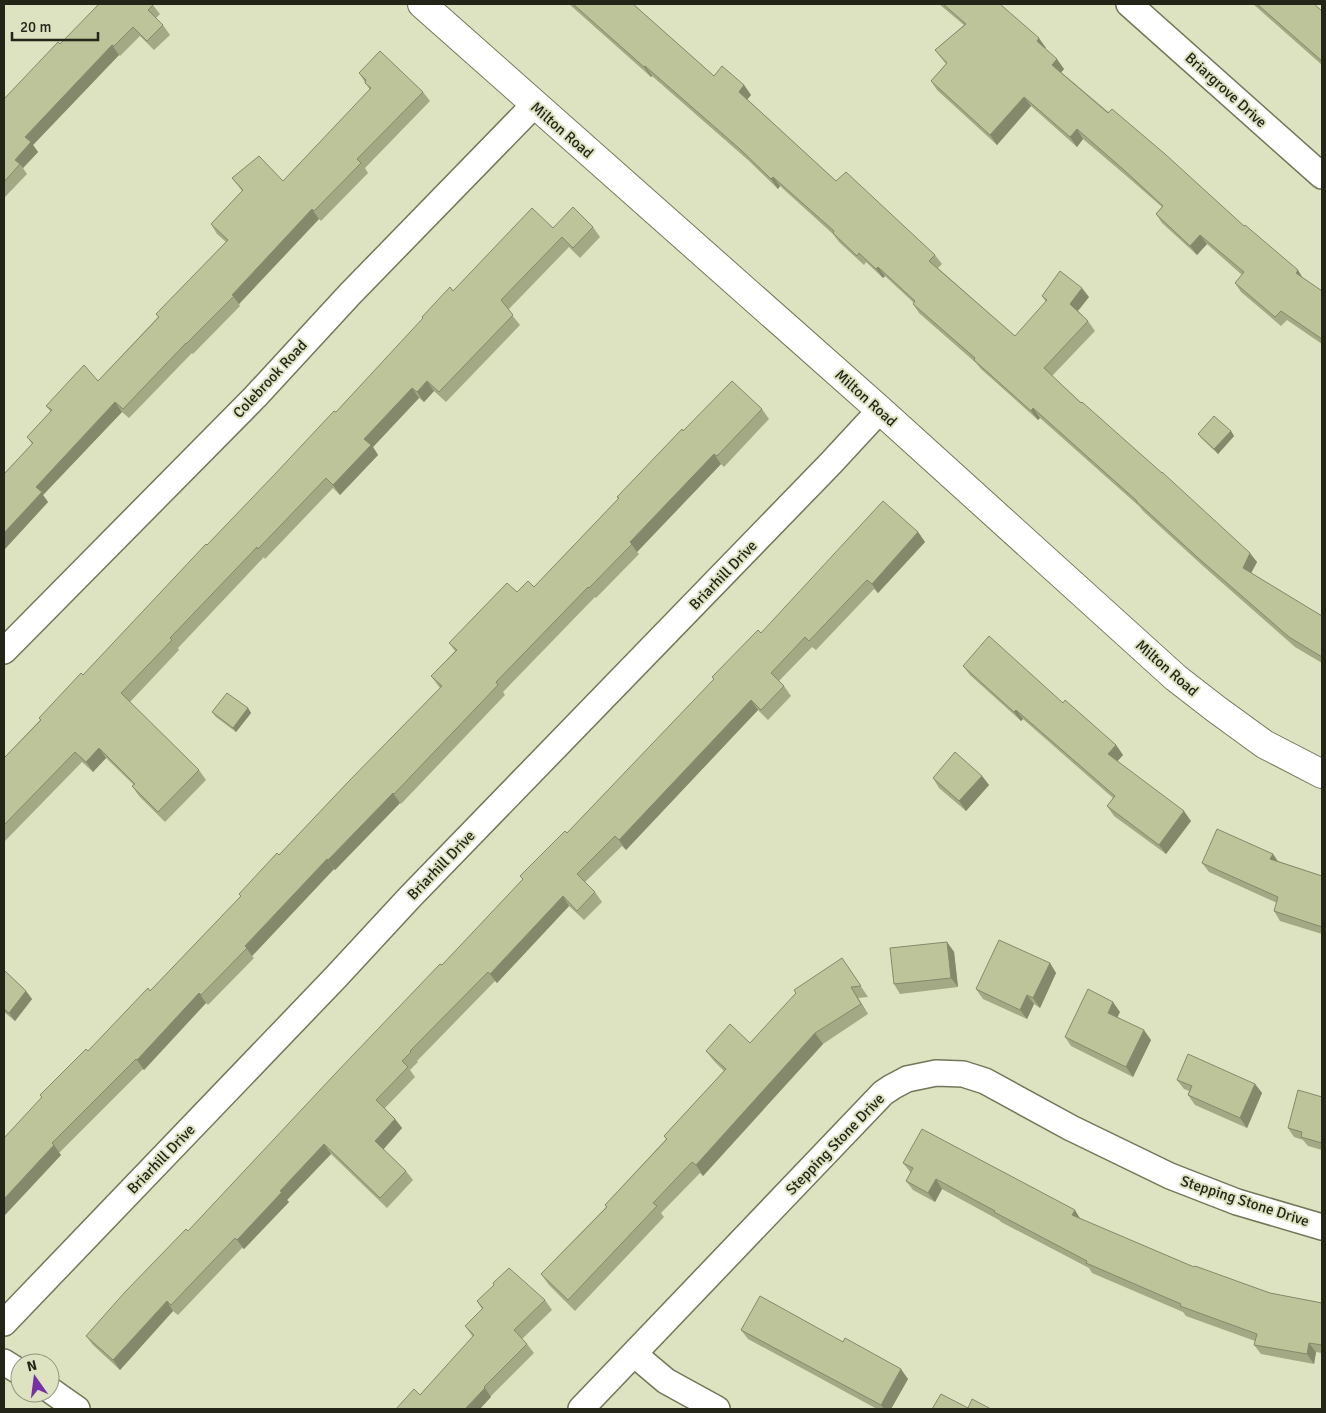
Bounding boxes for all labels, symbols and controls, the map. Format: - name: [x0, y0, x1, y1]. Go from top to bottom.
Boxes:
- scale bar: [12, 10, 99, 42]
- text: 20 m: [20, 18, 51, 36]
- street label: Briargrove Drive: [1182, 49, 1270, 131]
- street label: Milton Road: [527, 98, 597, 162]
- street label: Colebrook Road: [229, 336, 311, 422]
- street label: Milton Road: [831, 366, 901, 430]
- street label: Briarhill Drive: [685, 537, 761, 613]
- street label: Milton Road: [1132, 636, 1202, 700]
- street label: Briarhill Drive: [403, 827, 479, 903]
- street label: Stepping Stone Drive: [782, 1090, 888, 1198]
- street label: Briarhill Drive: [123, 1121, 199, 1197]
- street label: Stepping Stone Drive: [1178, 1172, 1312, 1230]
- north arrow: [10, 1353, 60, 1403]
- text: N: [25, 1356, 39, 1375]

